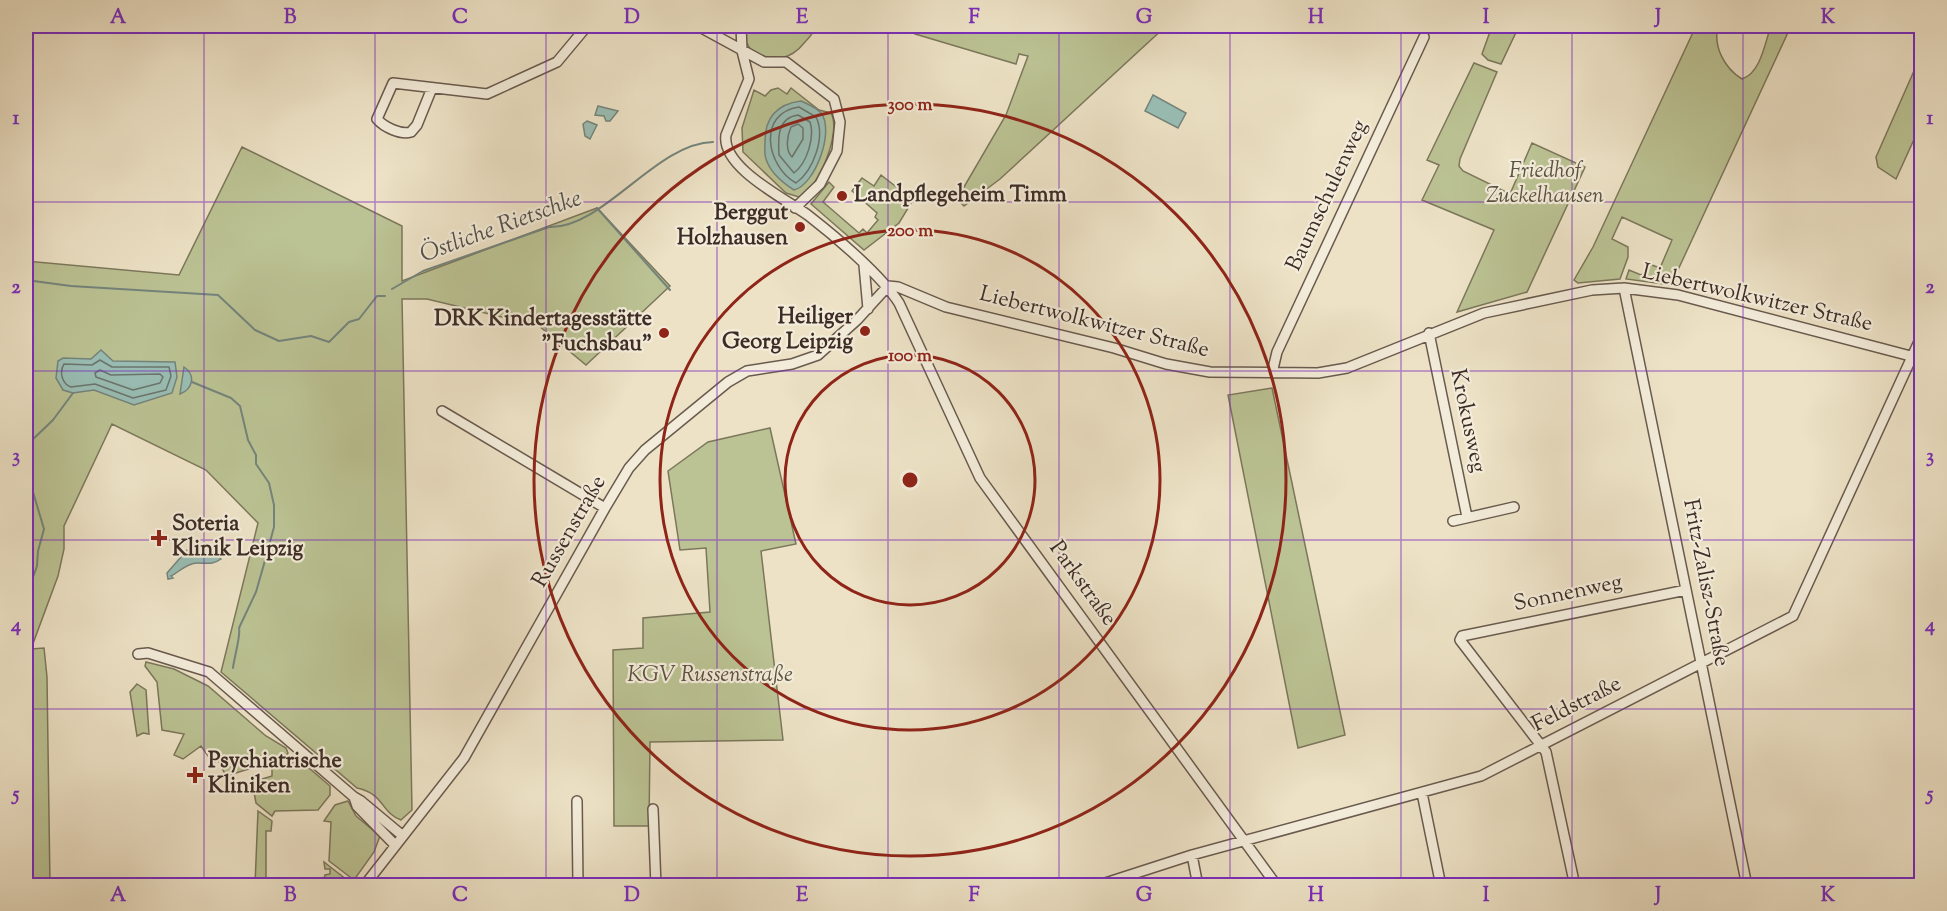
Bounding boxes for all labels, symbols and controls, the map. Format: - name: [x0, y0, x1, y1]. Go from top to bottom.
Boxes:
- text: A: [110, 4, 127, 33]
- text: B: [284, 4, 297, 33]
- text: C: [452, 4, 468, 33]
- text: D: [624, 4, 640, 33]
- text: E: [796, 4, 809, 33]
- text: F: [968, 4, 980, 33]
- text: G: [1136, 4, 1153, 33]
- text: H: [1308, 4, 1324, 33]
- text: I: [1483, 4, 1490, 33]
- text: J: [1653, 4, 1661, 33]
- text: K: [1821, 4, 1836, 33]
- text: 300 m: [888, 93, 933, 119]
- text: 1: [13, 105, 20, 134]
- text: 1: [1927, 105, 1934, 134]
- street label: Baumschulenweg: [1279, 115, 1377, 277]
- park label: Friedhof Zuckelhausen: [1486, 156, 1604, 213]
- place label: Landpflegeheim Timm: [854, 180, 1067, 212]
- water label: Östliche Rietschke: [415, 181, 587, 272]
- marker: Landpflegeheim Timm: [835, 189, 849, 203]
- place label: Berggut Holzhausen: [677, 198, 788, 255]
- text: 200 m: [887, 219, 933, 245]
- marker: Berggut Holzhausen: [793, 220, 807, 234]
- street label: Liebertwolkwitzer Straße: [1639, 257, 1875, 341]
- text: 2: [11, 274, 21, 303]
- text: 2: [1925, 274, 1935, 303]
- street label: Liebertwolkwitzer Straße: [976, 279, 1212, 367]
- place label: Heiliger Georg Leipzig: [722, 302, 854, 359]
- place label: DRK Kindertagesstätte "Fuchsbau": [434, 304, 652, 361]
- marker: Heiliger Georg Leipzig: [858, 324, 872, 338]
- marker: DRK Kindertagesstätte "Fuchsbau": [657, 326, 671, 340]
- text: 100 m: [888, 344, 932, 370]
- street label: Krokusweg: [1440, 366, 1494, 476]
- text: 3: [12, 443, 20, 472]
- text: 3: [1926, 443, 1934, 472]
- street label: Russenstraße: [525, 470, 615, 594]
- centre of rings: [900, 470, 920, 490]
- street label: Fritz-Zalisz-Straße: [1673, 497, 1737, 669]
- place label: Soteria Klinik Leipzig: [172, 509, 304, 566]
- marker: Soteria Klinik Leipzig: [150, 529, 168, 547]
- street label: Parkstraße: [1040, 535, 1124, 633]
- street label: Sonnenweg: [1511, 567, 1626, 621]
- text: 4: [10, 612, 21, 641]
- text: 4: [1924, 612, 1935, 641]
- park label: KGV Russenstraße: [627, 660, 793, 692]
- street label: Feldstraße: [1527, 669, 1627, 741]
- place label: Psychiatrische Kliniken: [208, 746, 342, 803]
- marker: Psychiatrische Kliniken: [186, 766, 204, 784]
- text: 5: [11, 781, 20, 810]
- text: 5: [1925, 781, 1934, 810]
- text: A: [110, 882, 127, 911]
- text: B: [284, 882, 297, 911]
- text: C: [452, 882, 468, 911]
- text: D: [624, 882, 640, 911]
- text: E: [796, 882, 809, 911]
- text: F: [968, 882, 980, 911]
- text: G: [1136, 882, 1153, 911]
- text: H: [1308, 882, 1324, 911]
- text: I: [1483, 882, 1490, 911]
- text: J: [1653, 882, 1661, 911]
- text: K: [1821, 882, 1836, 911]

